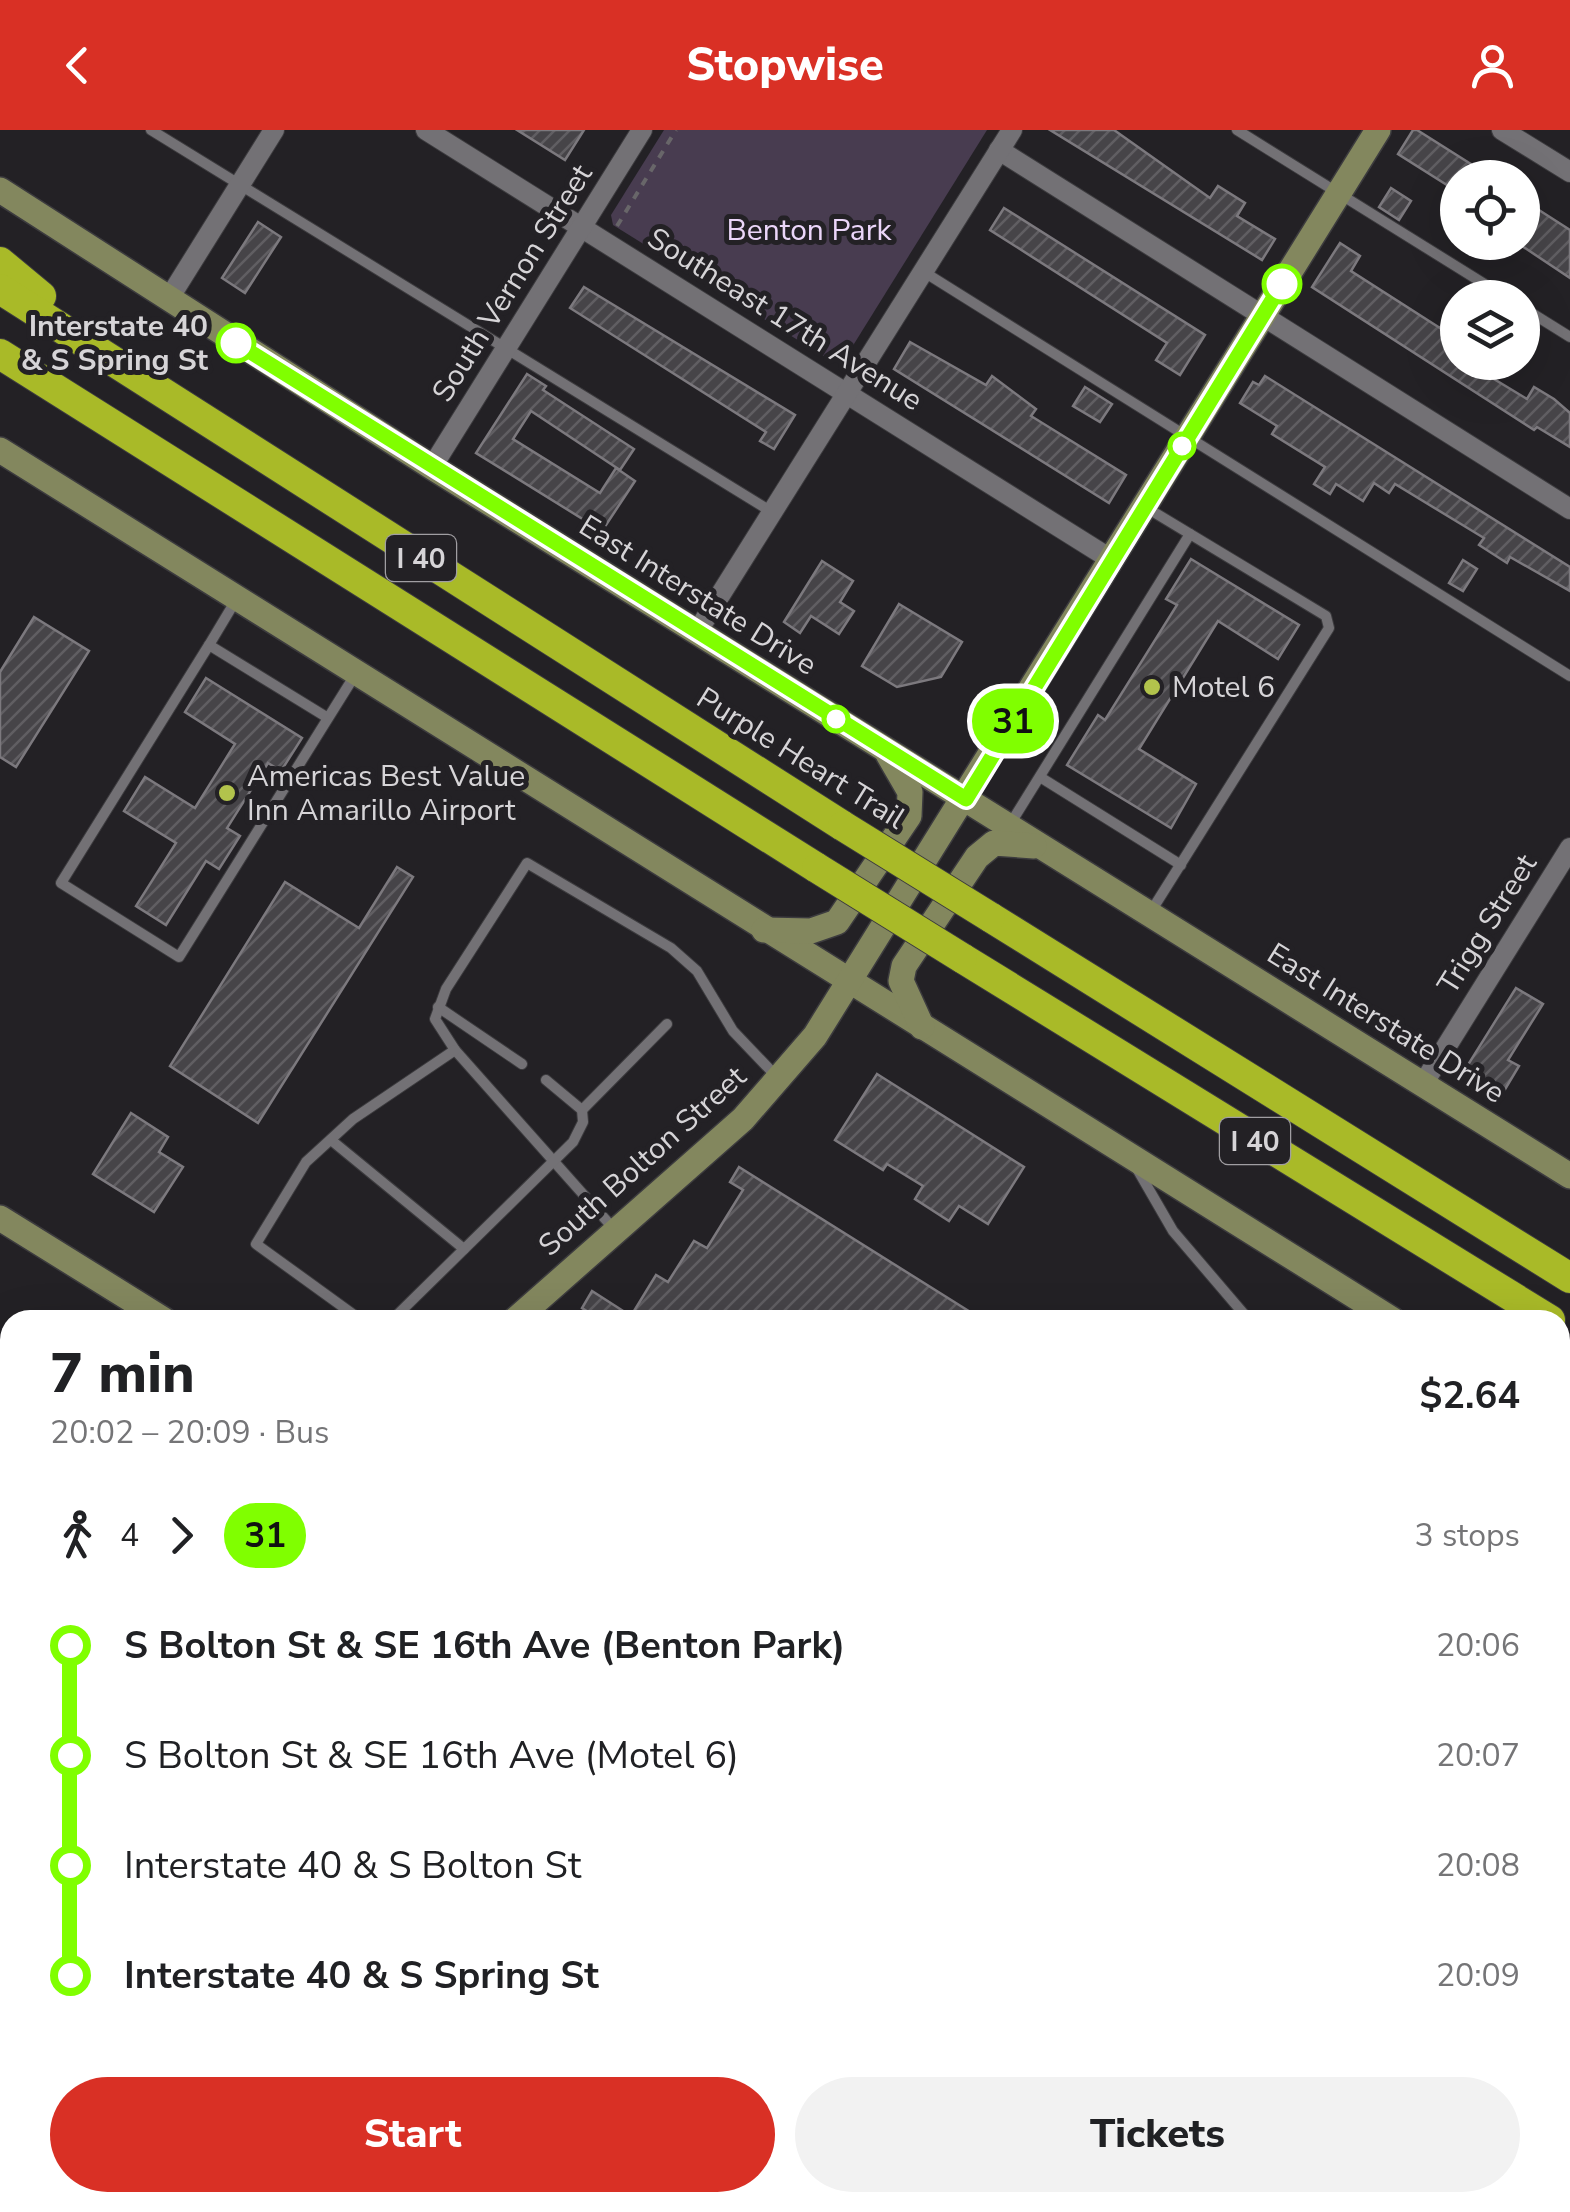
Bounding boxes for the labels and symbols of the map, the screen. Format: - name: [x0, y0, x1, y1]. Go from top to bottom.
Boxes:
- street label: South Vernon Street: [423, 156, 602, 410]
- park label: Benton Park: [727, 210, 892, 251]
- street label: Southeast 17th Avenue: [639, 218, 930, 421]
- unlabelled marker: [1263, 265, 1301, 303]
- place label: Interstate 40 & S Spring St: [21, 306, 208, 381]
- marker: Interstate 40 & S Spring St: [217, 324, 255, 362]
- unlabelled marker: [1169, 433, 1195, 459]
- street label: East Interstate Drive: [571, 506, 824, 685]
- road number: I 40: [386, 535, 456, 581]
- place label: Motel 6: [1172, 667, 1275, 708]
- marker: Motel 6: [1141, 676, 1163, 698]
- street label: Purple Heart Trail: [689, 678, 913, 839]
- line badge: 31: [968, 688, 1058, 754]
- unlabelled marker: [823, 706, 849, 732]
- place label: Americas Best Value Inn Amarillo Airport: [247, 756, 525, 831]
- marker: Americas Best Value Inn Amarillo Airport: [216, 782, 238, 804]
- street label: Trigg Street: [1428, 846, 1547, 1002]
- street label: East Interstate Drive: [1259, 934, 1512, 1113]
- street label: South Bolton Street: [530, 1057, 755, 1266]
- road number: I 40: [1220, 1118, 1290, 1164]

